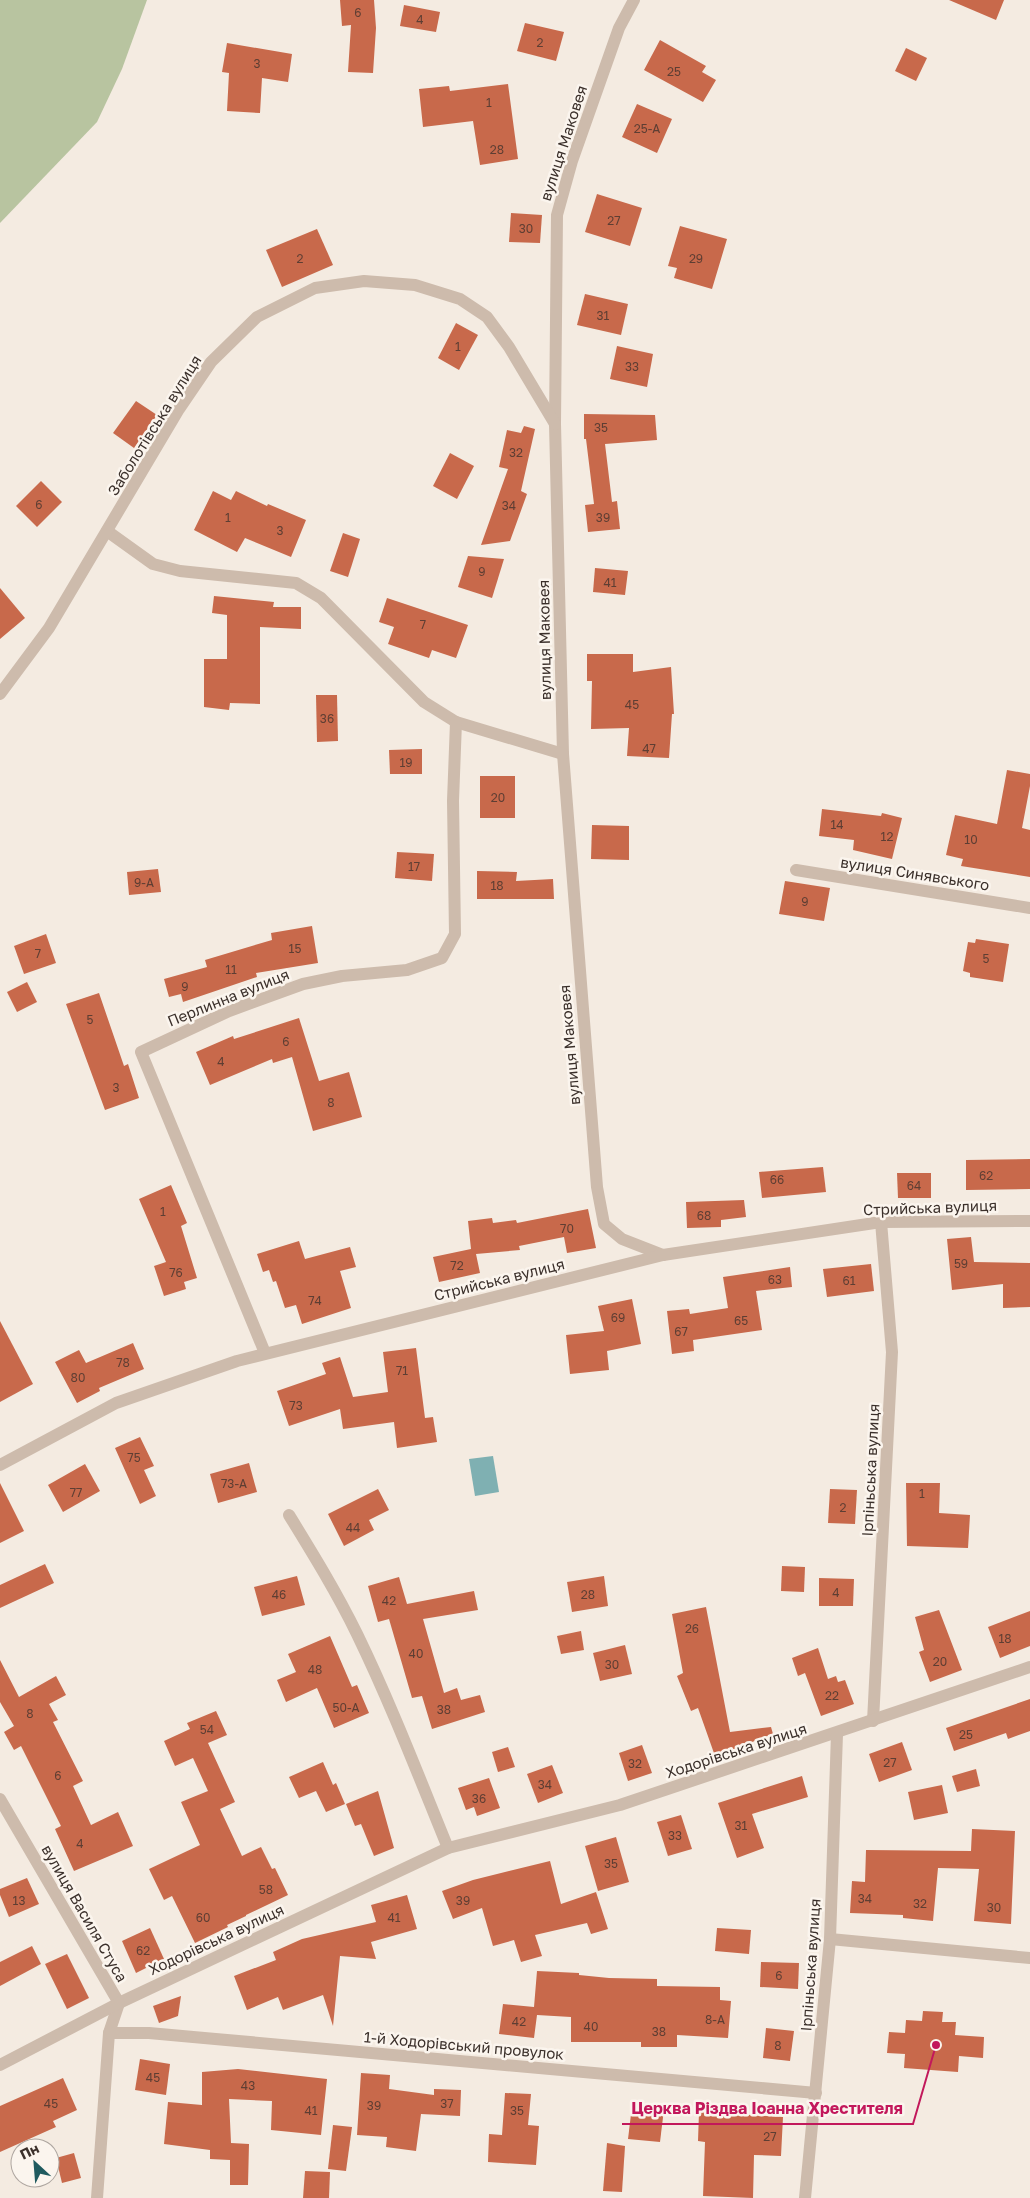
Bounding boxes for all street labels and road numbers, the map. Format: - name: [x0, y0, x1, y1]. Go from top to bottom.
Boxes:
- street label: вулиця Маковея: [536, 83, 590, 203]
- street label: Заболотівська вулиця: [103, 351, 205, 499]
- street label: вулиця Маковея: [534, 580, 554, 700]
- street label: вулиця Синявського: [839, 852, 991, 894]
- street label: Перлинна вулиця: [165, 964, 291, 1030]
- street label: вулиця Маковея: [555, 984, 583, 1106]
- street label: Стрийська вулиця: [863, 1196, 997, 1218]
- street label: Стрийська вулиця: [432, 1254, 566, 1304]
- street label: Ірпіньська вулиця: [858, 1403, 882, 1537]
- street label: Ходорівська вулиця: [663, 1719, 809, 1781]
- street label: вулиця Василя Стуса: [38, 1841, 132, 1985]
- street label: Ірпіньська вулиця: [796, 1898, 824, 2032]
- street label: Ходорівська вулиця: [145, 1900, 287, 1978]
- street label: 1-й Ходорівський провулок: [363, 2027, 565, 2063]

